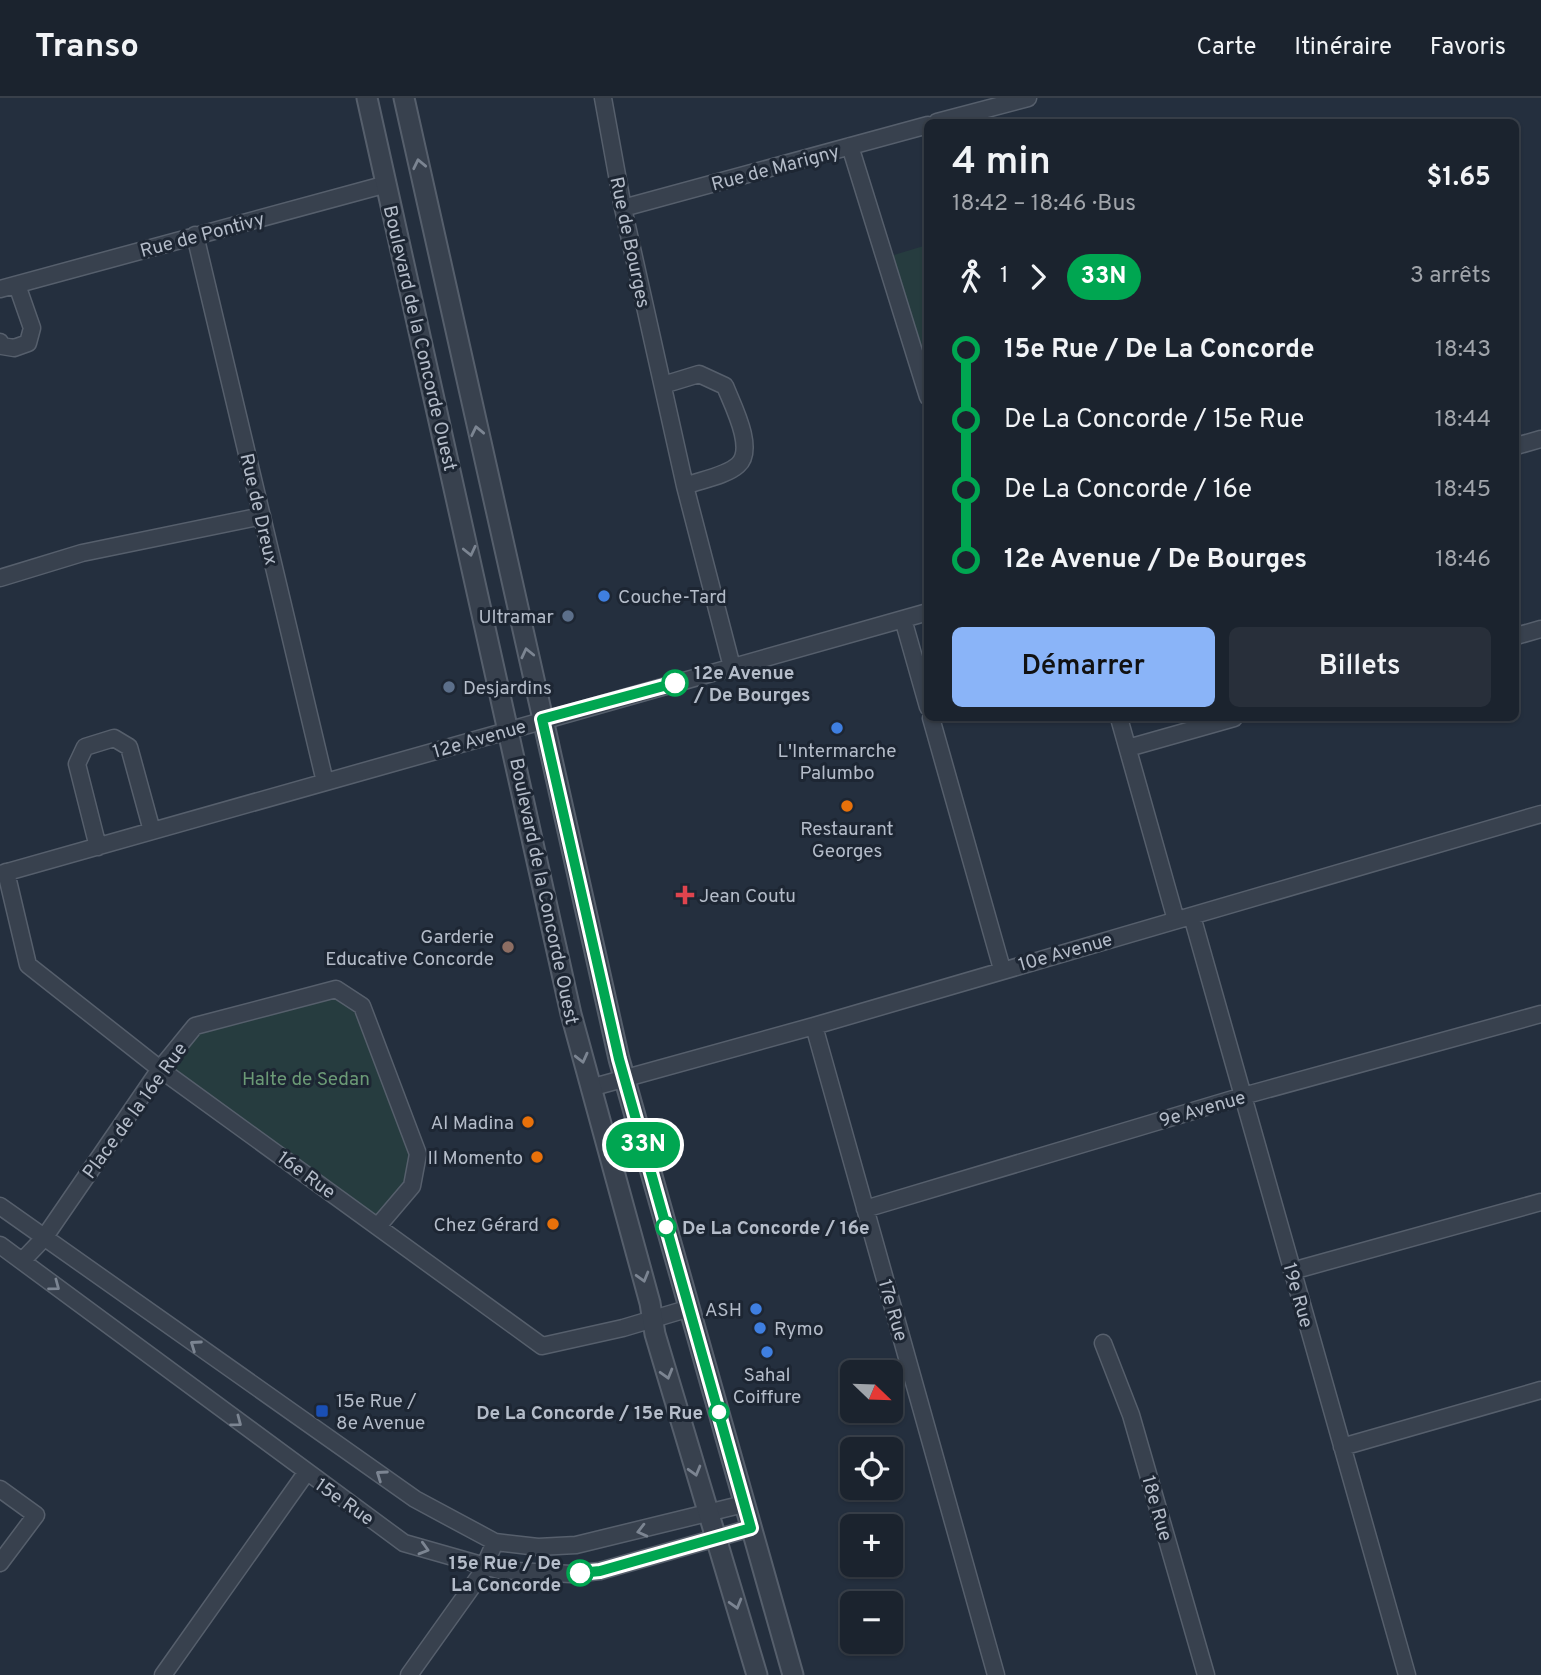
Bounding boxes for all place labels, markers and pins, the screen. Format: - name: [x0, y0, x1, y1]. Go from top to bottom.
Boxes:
- place label: Couche-Tard: [618, 586, 727, 610]
- marker: Couche-Tard: [596, 588, 612, 604]
- place label: Ultramar: [478, 606, 555, 630]
- marker: Ultramar: [560, 608, 576, 624]
- place label: 12e Avenue / De Bourges: [693, 662, 810, 708]
- marker: 12e Avenue / De Bourges: [662, 670, 688, 696]
- place label: Desjardins: [463, 677, 552, 701]
- marker: Desjardins: [441, 679, 457, 695]
- marker: L'Intermarche Palumbo: [829, 720, 845, 736]
- place label: L'Intermarche Palumbo: [777, 740, 897, 786]
- marker: Restaurant Georges: [839, 798, 855, 814]
- place label: Restaurant Georges: [800, 818, 894, 864]
- place label: Jean Coutu: [699, 885, 796, 909]
- marker: Jean Coutu: [677, 887, 693, 903]
- place label: Garderie Educative Concorde: [325, 926, 494, 972]
- marker: Garderie Educative Concorde: [500, 939, 516, 955]
- place label: Al Madina: [430, 1112, 514, 1136]
- marker: Al Madina: [520, 1114, 536, 1130]
- place label: Il Momento: [428, 1147, 523, 1171]
- marker: Il Momento: [529, 1149, 545, 1165]
- place label: Chez Gérard: [433, 1214, 539, 1238]
- marker: Chez Gérard: [545, 1216, 561, 1232]
- marker: De La Concorde / 16e: [656, 1217, 676, 1237]
- place label: De La Concorde / 16e: [682, 1217, 870, 1241]
- place label: ASH: [705, 1299, 742, 1323]
- marker: ASH: [748, 1301, 764, 1317]
- place label: Rymo: [774, 1318, 824, 1342]
- marker: Rymo: [752, 1320, 768, 1336]
- marker: Sahal Coiffure: [759, 1344, 775, 1360]
- place label: Sahal Coiffure: [733, 1364, 801, 1410]
- place label: 15e Rue / 8e Avenue: [336, 1390, 425, 1436]
- place label: De La Concorde / 15e Rue: [476, 1402, 703, 1426]
- marker: De La Concorde / 15e Rue: [709, 1402, 729, 1422]
- marker: 15e Rue / 8e Avenue: [314, 1403, 330, 1419]
- place label: 15e Rue / De La Concorde: [449, 1552, 561, 1598]
- marker: 15e Rue / De La Concorde: [567, 1560, 593, 1586]

